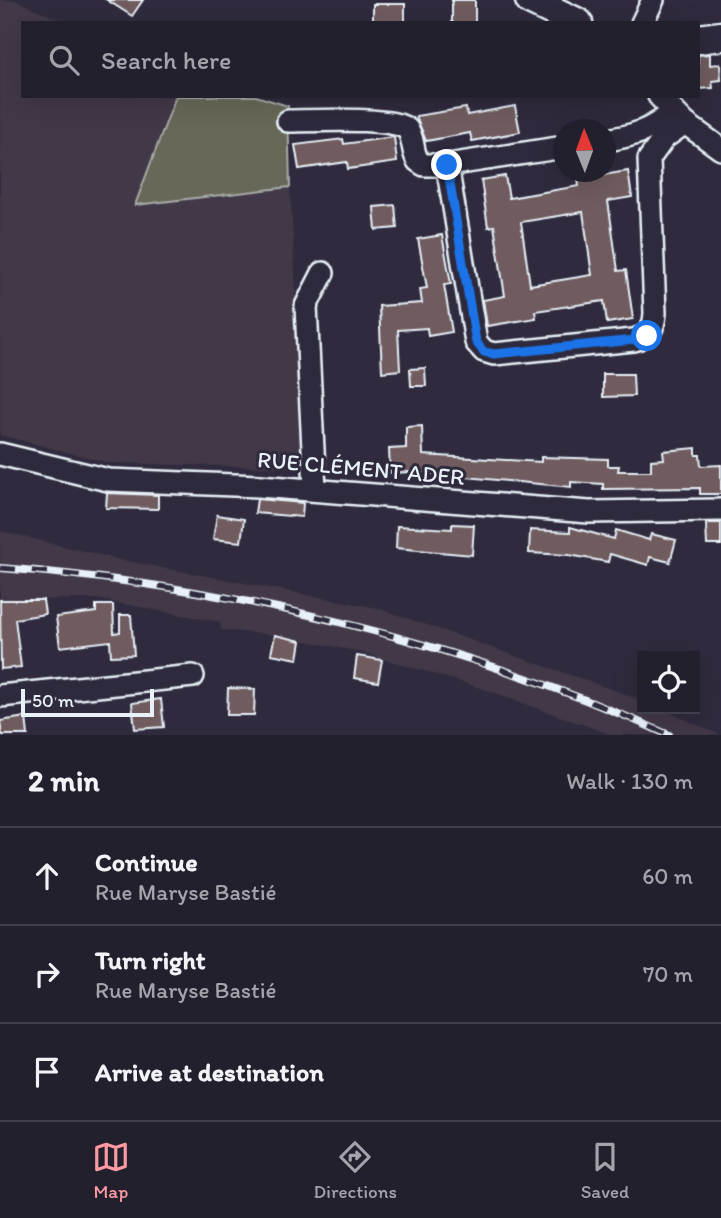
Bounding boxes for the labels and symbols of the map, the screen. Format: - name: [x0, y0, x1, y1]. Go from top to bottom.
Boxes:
- north arrow: [553, 119, 616, 182]
- route end: [431, 149, 462, 180]
- route start: [631, 320, 662, 351]
- street label: RUE CLÉMENT ADER: [256, 445, 466, 491]
- scale bar: [21, 686, 154, 718]

